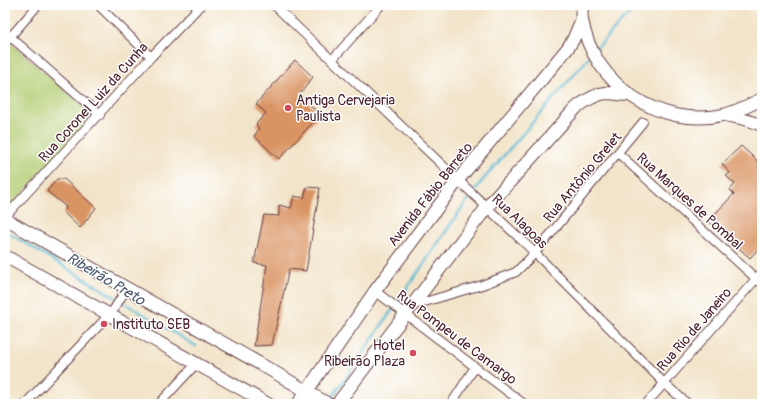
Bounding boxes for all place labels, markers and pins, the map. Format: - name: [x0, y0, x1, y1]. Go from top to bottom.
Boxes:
- place label: Antiga Cervejaria Paulista: [296, 92, 395, 125]
- marker: Antiga Cervejaria Paulista: [283, 103, 293, 113]
- place label: Instituto SEB: [112, 316, 190, 333]
- marker: Instituto SEB: [99, 319, 109, 329]
- place label: Hotel Ribeirão Plaza: [324, 337, 405, 370]
- marker: Hotel Ribeirão Plaza: [408, 348, 418, 358]

